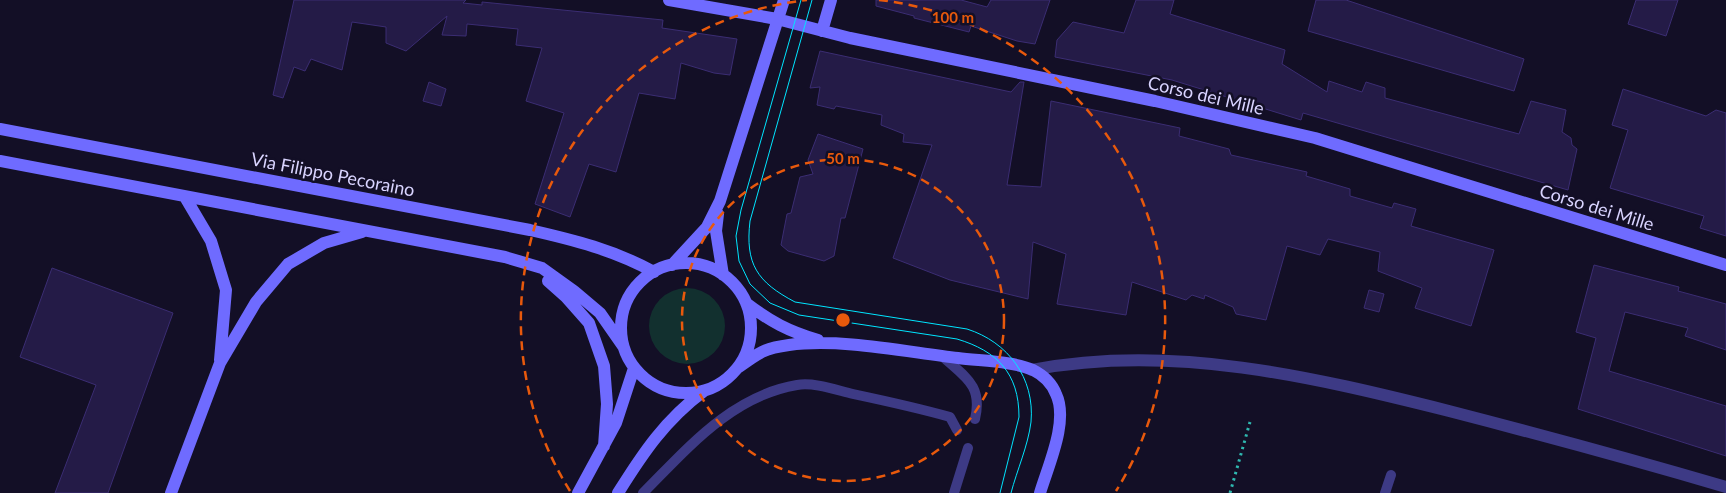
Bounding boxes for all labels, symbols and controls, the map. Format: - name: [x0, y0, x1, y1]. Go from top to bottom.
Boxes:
- text: 100 m: [932, 8, 974, 26]
- street label: Corso dei Mille: [1146, 71, 1266, 119]
- street label: Via Filippo Pecoraino: [249, 147, 417, 201]
- text: 50 m: [826, 149, 860, 167]
- street label: Corso dei Mille: [1537, 179, 1657, 235]
- centre of rings: [834, 311, 852, 329]

